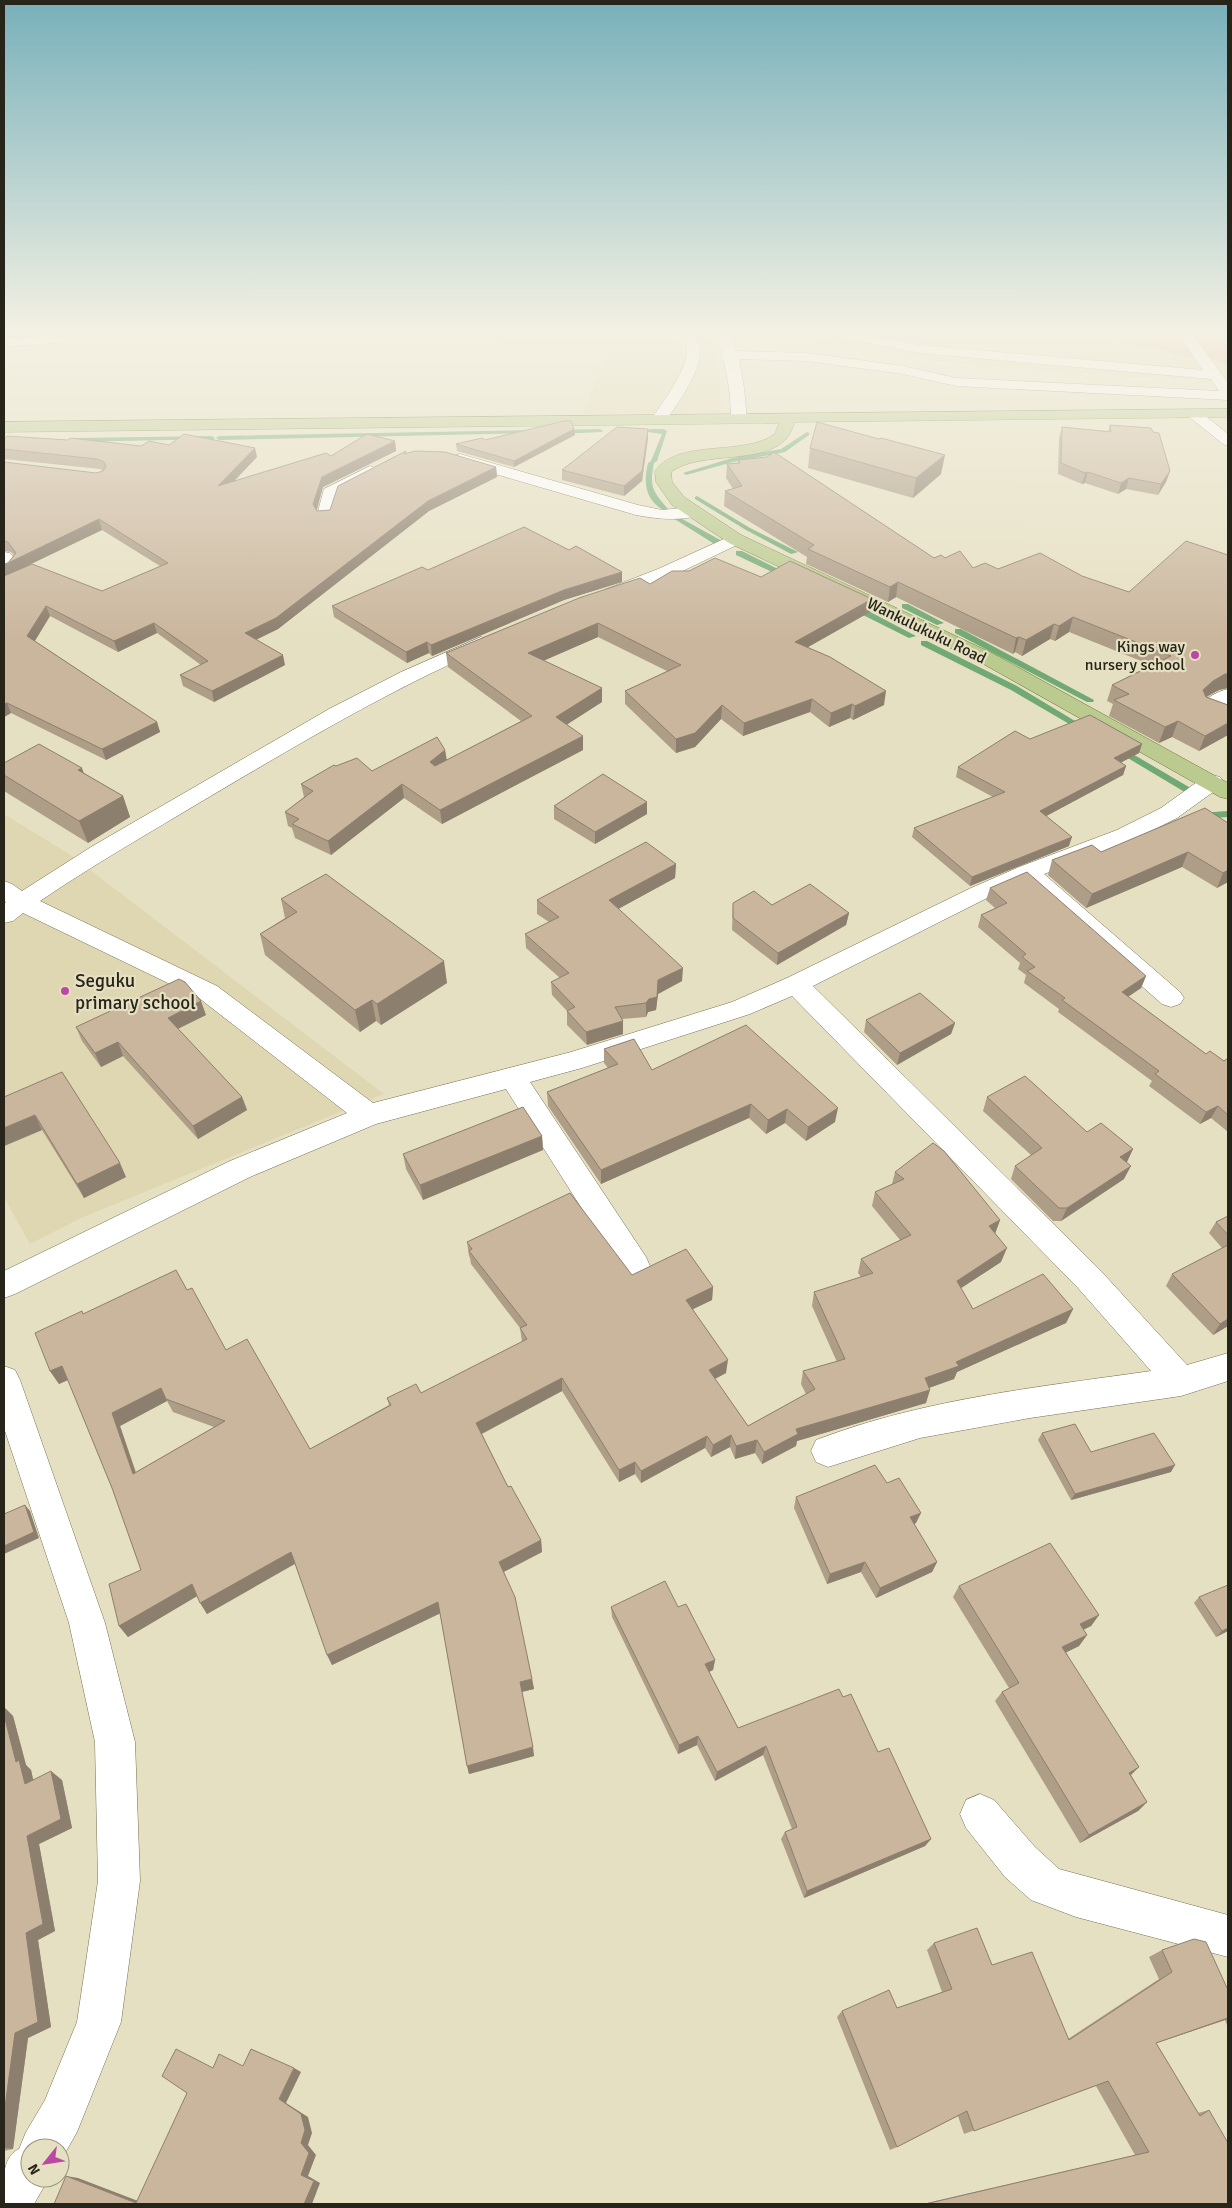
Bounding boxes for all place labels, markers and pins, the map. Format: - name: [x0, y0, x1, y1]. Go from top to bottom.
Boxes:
- place label: Kings way nursery school: [1085, 637, 1186, 675]
- marker: Kings way nursery school: [1189, 649, 1201, 661]
- place label: Seguku primary school: [75, 969, 196, 1015]
- marker: Seguku primary school: [59, 985, 71, 997]

